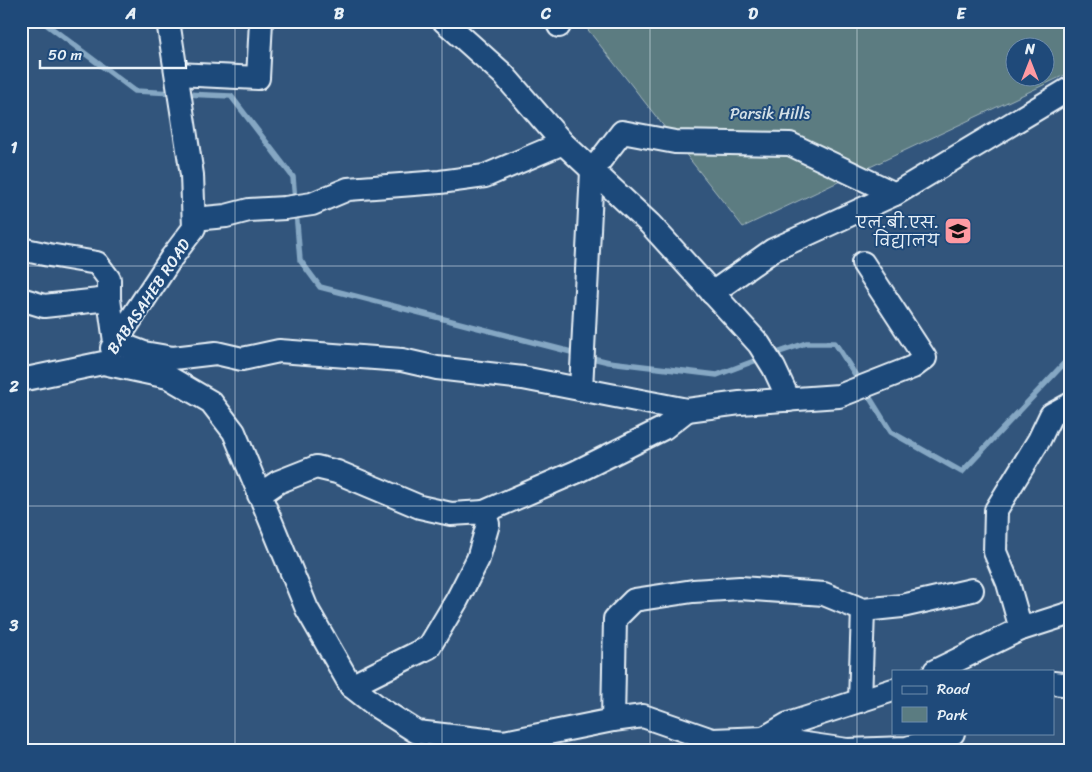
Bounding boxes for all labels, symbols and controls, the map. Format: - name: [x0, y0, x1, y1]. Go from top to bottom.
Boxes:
- text: A: [125, 0, 136, 28]
- text: B: [334, 0, 345, 28]
- text: C: [540, 0, 552, 28]
- text: D: [748, 0, 758, 28]
- text: E: [957, 0, 967, 28]
- text: N: [1024, 37, 1035, 62]
- scale bar: [40, 38, 186, 70]
- north arrow: [1004, 38, 1054, 88]
- text: 50 m: [48, 42, 83, 68]
- park label: Parsik Hills: [730, 99, 811, 128]
- text: 1: [11, 133, 18, 162]
- place label: एल.बी.एस. विद्यालय: [855, 208, 940, 255]
- school or university icon: एल.बी.एस. विद्यालय: [943, 216, 973, 246]
- street label: BABASAHEB ROAD: [99, 232, 198, 360]
- text: 2: [8, 372, 19, 401]
- text: 3: [9, 611, 19, 640]
- legend: [892, 670, 1054, 734]
- text: Road: [937, 676, 970, 702]
- text: Park: [937, 702, 968, 728]

